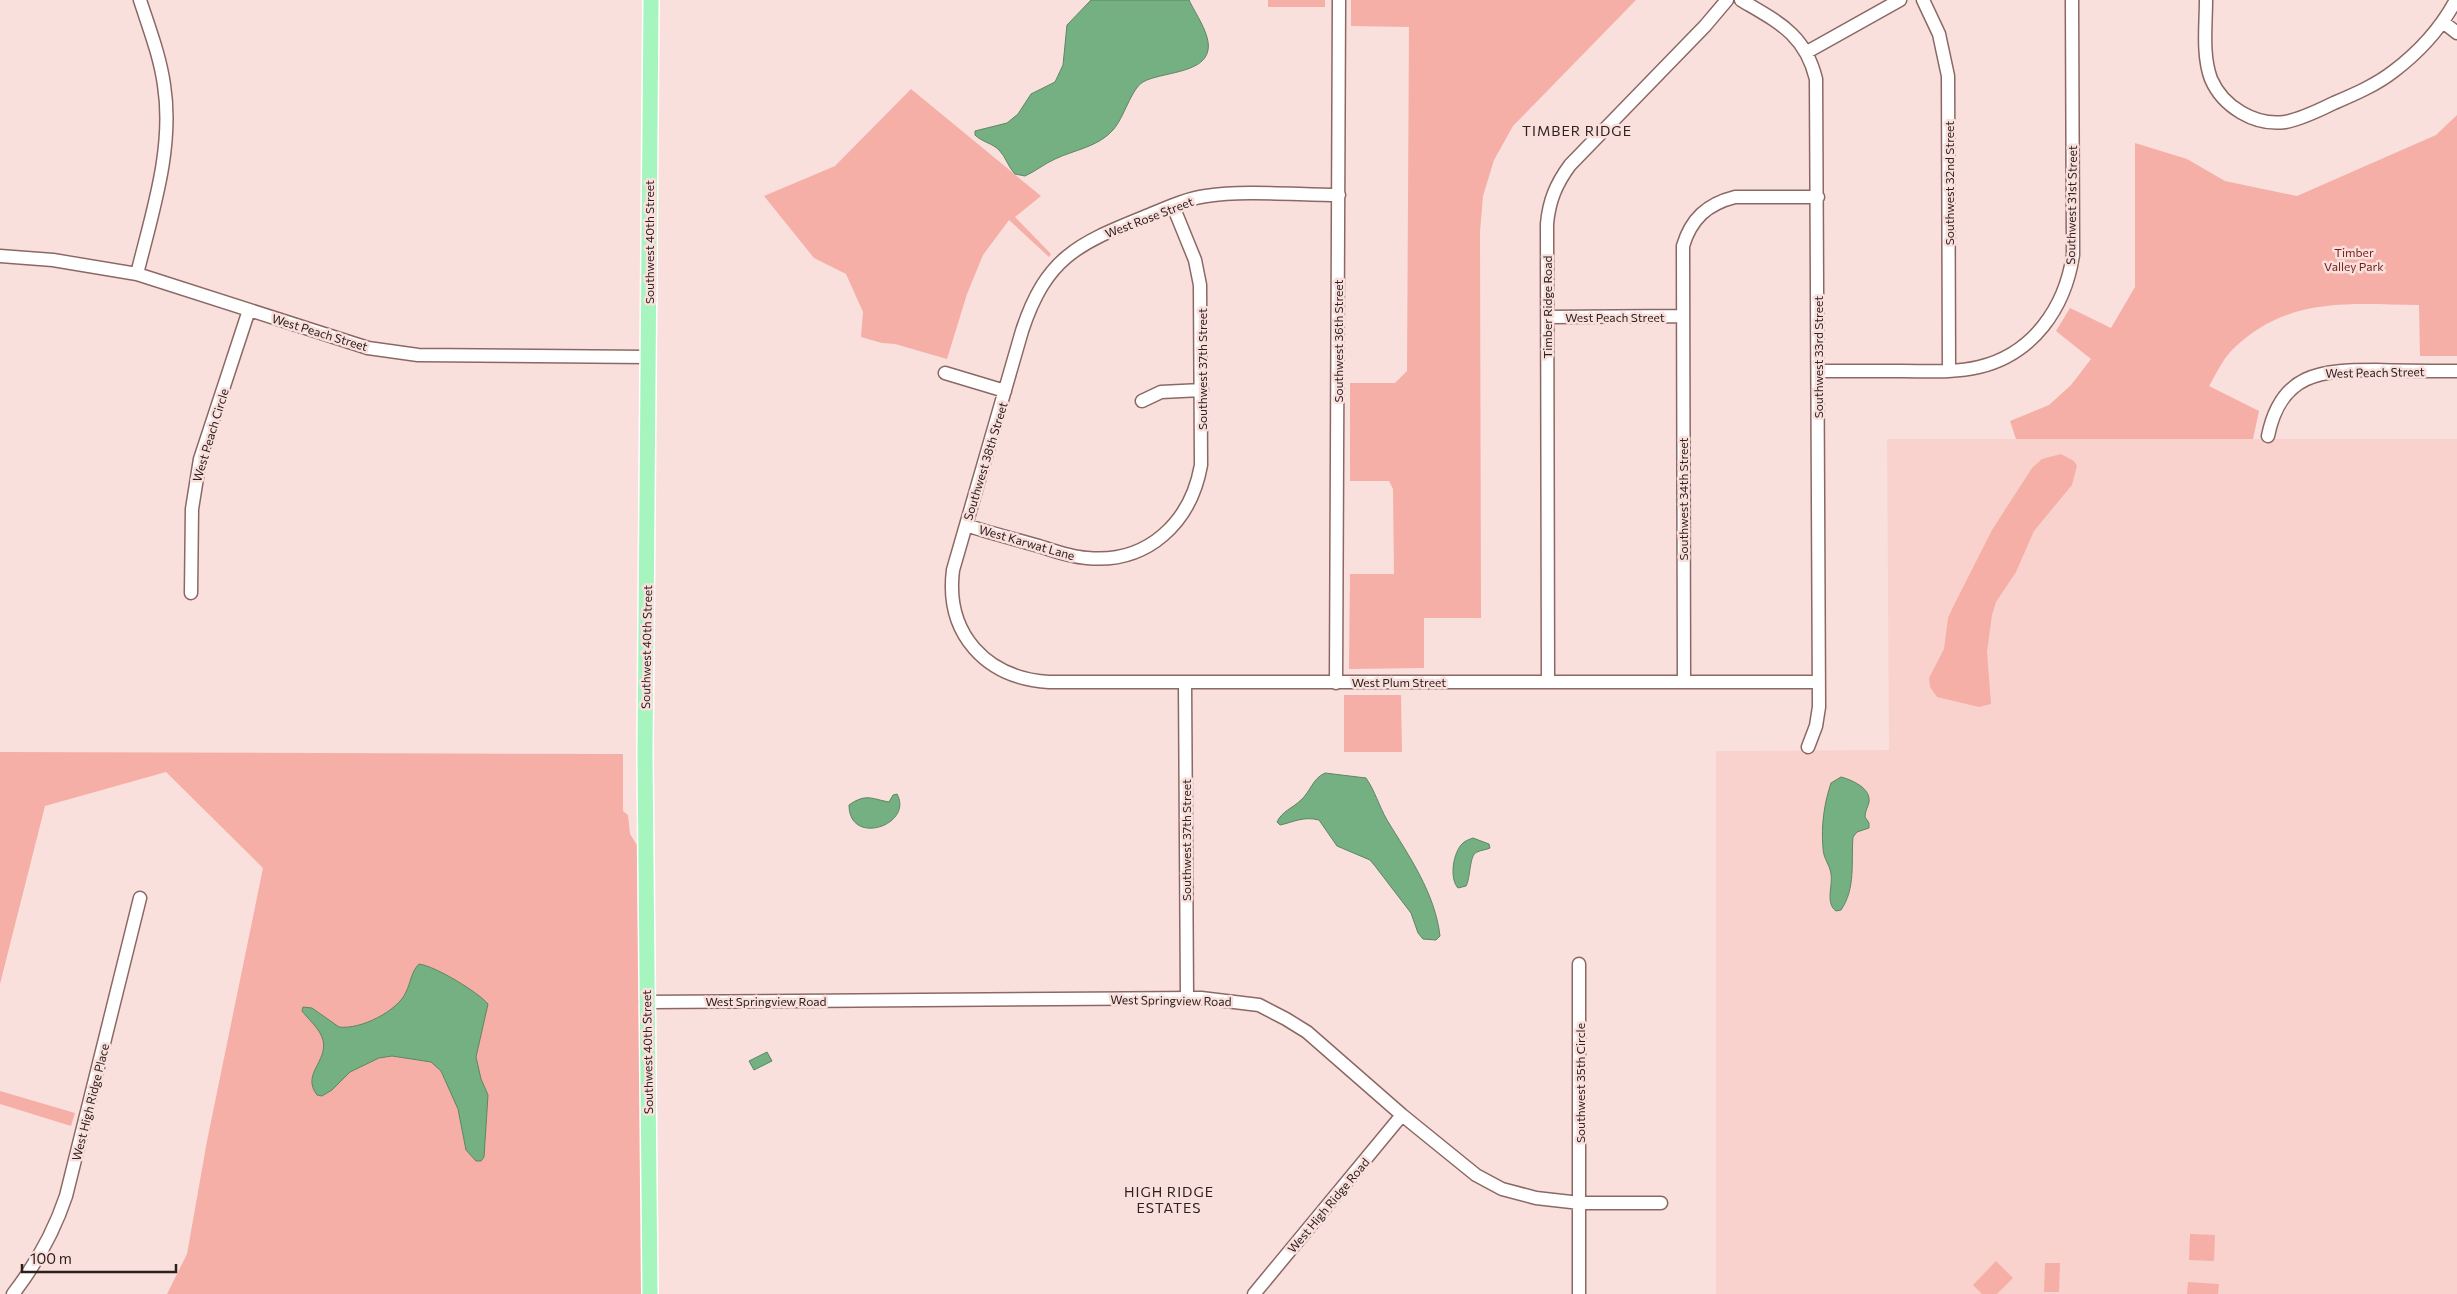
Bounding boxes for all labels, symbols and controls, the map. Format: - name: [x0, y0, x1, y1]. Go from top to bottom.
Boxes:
- street label: Southwest 32nd Street: [1942, 121, 1956, 245]
- district label: TIMBER RIDGE: [1522, 122, 1632, 139]
- street label: Southwest 31st Street: [2063, 145, 2079, 265]
- street label: Southwest 40th Street: [642, 180, 656, 304]
- street label: West Rose Street: [1103, 194, 1195, 240]
- park label: Timber Valley Park: [2324, 245, 2384, 273]
- street label: Timber Ridge Road: [1540, 256, 1554, 358]
- street label: Southwest 36th Street: [1331, 279, 1345, 403]
- street label: Southwest 33rd Street: [1811, 296, 1825, 418]
- street label: Southwest 37th Street: [1195, 308, 1209, 430]
- street label: West Peach Street: [1565, 310, 1665, 324]
- street label: West Peach Street: [270, 311, 370, 353]
- street label: West Peach Street: [2325, 364, 2425, 380]
- street label: West Peach Circle: [189, 387, 231, 483]
- street label: Southwest 38th Street: [960, 400, 1010, 522]
- street label: Southwest 34th Street: [1676, 437, 1690, 561]
- street label: West Karwat Lane: [978, 522, 1076, 562]
- street label: Southwest 40th Street: [638, 585, 654, 709]
- street label: West Plum Street: [1352, 675, 1446, 689]
- street label: Southwest 37th Street: [1179, 779, 1193, 901]
- street label: Southwest 40th Street: [639, 990, 655, 1114]
- street label: West Springview Road: [1110, 992, 1232, 1008]
- street label: West Springview Road: [705, 994, 827, 1008]
- street label: Southwest 35th Circle: [1573, 1023, 1587, 1143]
- street label: West High Ridge Place: [69, 1042, 111, 1162]
- street label: West High Ridge Road: [1284, 1155, 1372, 1255]
- district label: HIGH RIDGE ESTATES: [1124, 1183, 1214, 1216]
- scale bar: [22, 1242, 176, 1274]
- text: 100 m: [30, 1249, 72, 1267]

